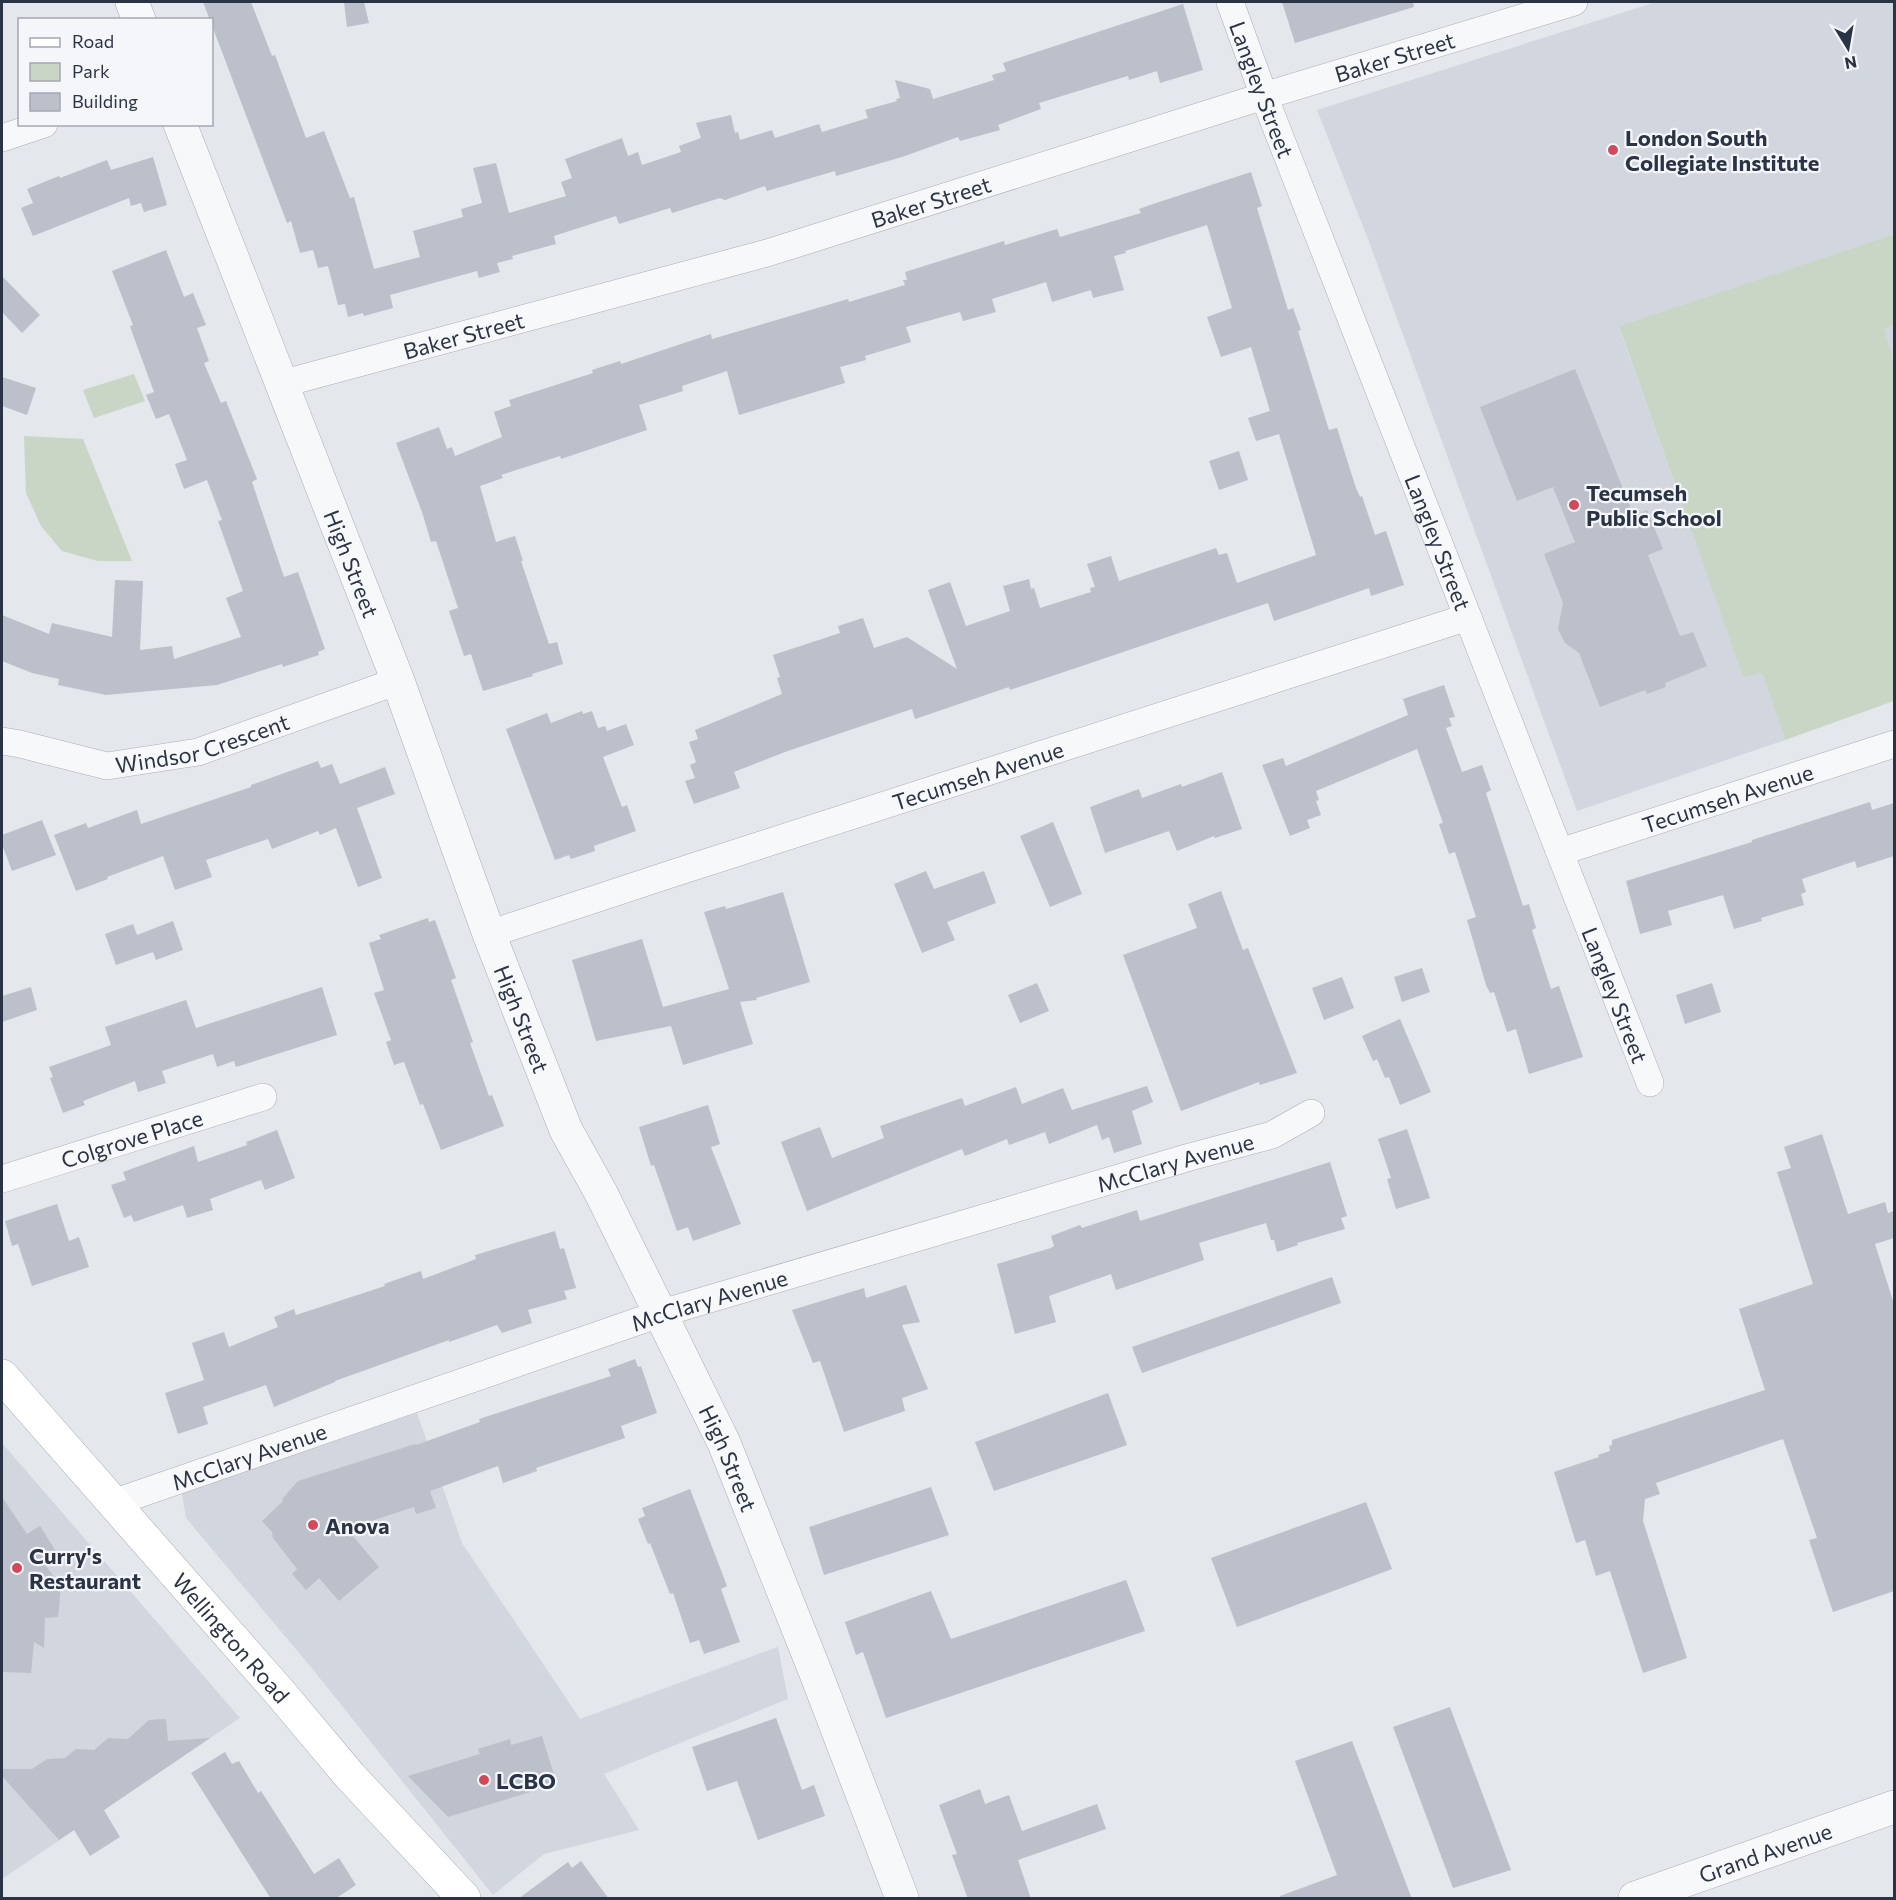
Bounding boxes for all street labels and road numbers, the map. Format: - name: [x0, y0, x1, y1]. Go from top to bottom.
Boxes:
- street label: Langley Street: [1225, 17, 1300, 161]
- street label: Baker Street: [1331, 25, 1458, 87]
- street label: Baker Street: [867, 170, 994, 233]
- street label: Baker Street: [400, 306, 527, 364]
- street label: Langley Street: [1400, 470, 1477, 614]
- street label: High Street: [319, 506, 385, 621]
- street label: Windsor Crescent: [113, 707, 292, 778]
- street label: Tecumseh Avenue: [889, 735, 1067, 815]
- street label: Tecumseh Avenue: [1639, 758, 1816, 838]
- street label: Langley Street: [1577, 923, 1654, 1066]
- street label: High Street: [489, 961, 556, 1076]
- street label: Colgrove Place: [58, 1103, 206, 1173]
- street label: McClary Avenue: [1094, 1127, 1257, 1197]
- street label: McClary Avenue: [627, 1263, 790, 1336]
- street label: High Street: [694, 1400, 763, 1515]
- street label: McClary Avenue: [168, 1417, 330, 1495]
- street label: Wellington Road: [167, 1567, 296, 1708]
- street label: Grand Avenue: [1695, 1816, 1835, 1888]

